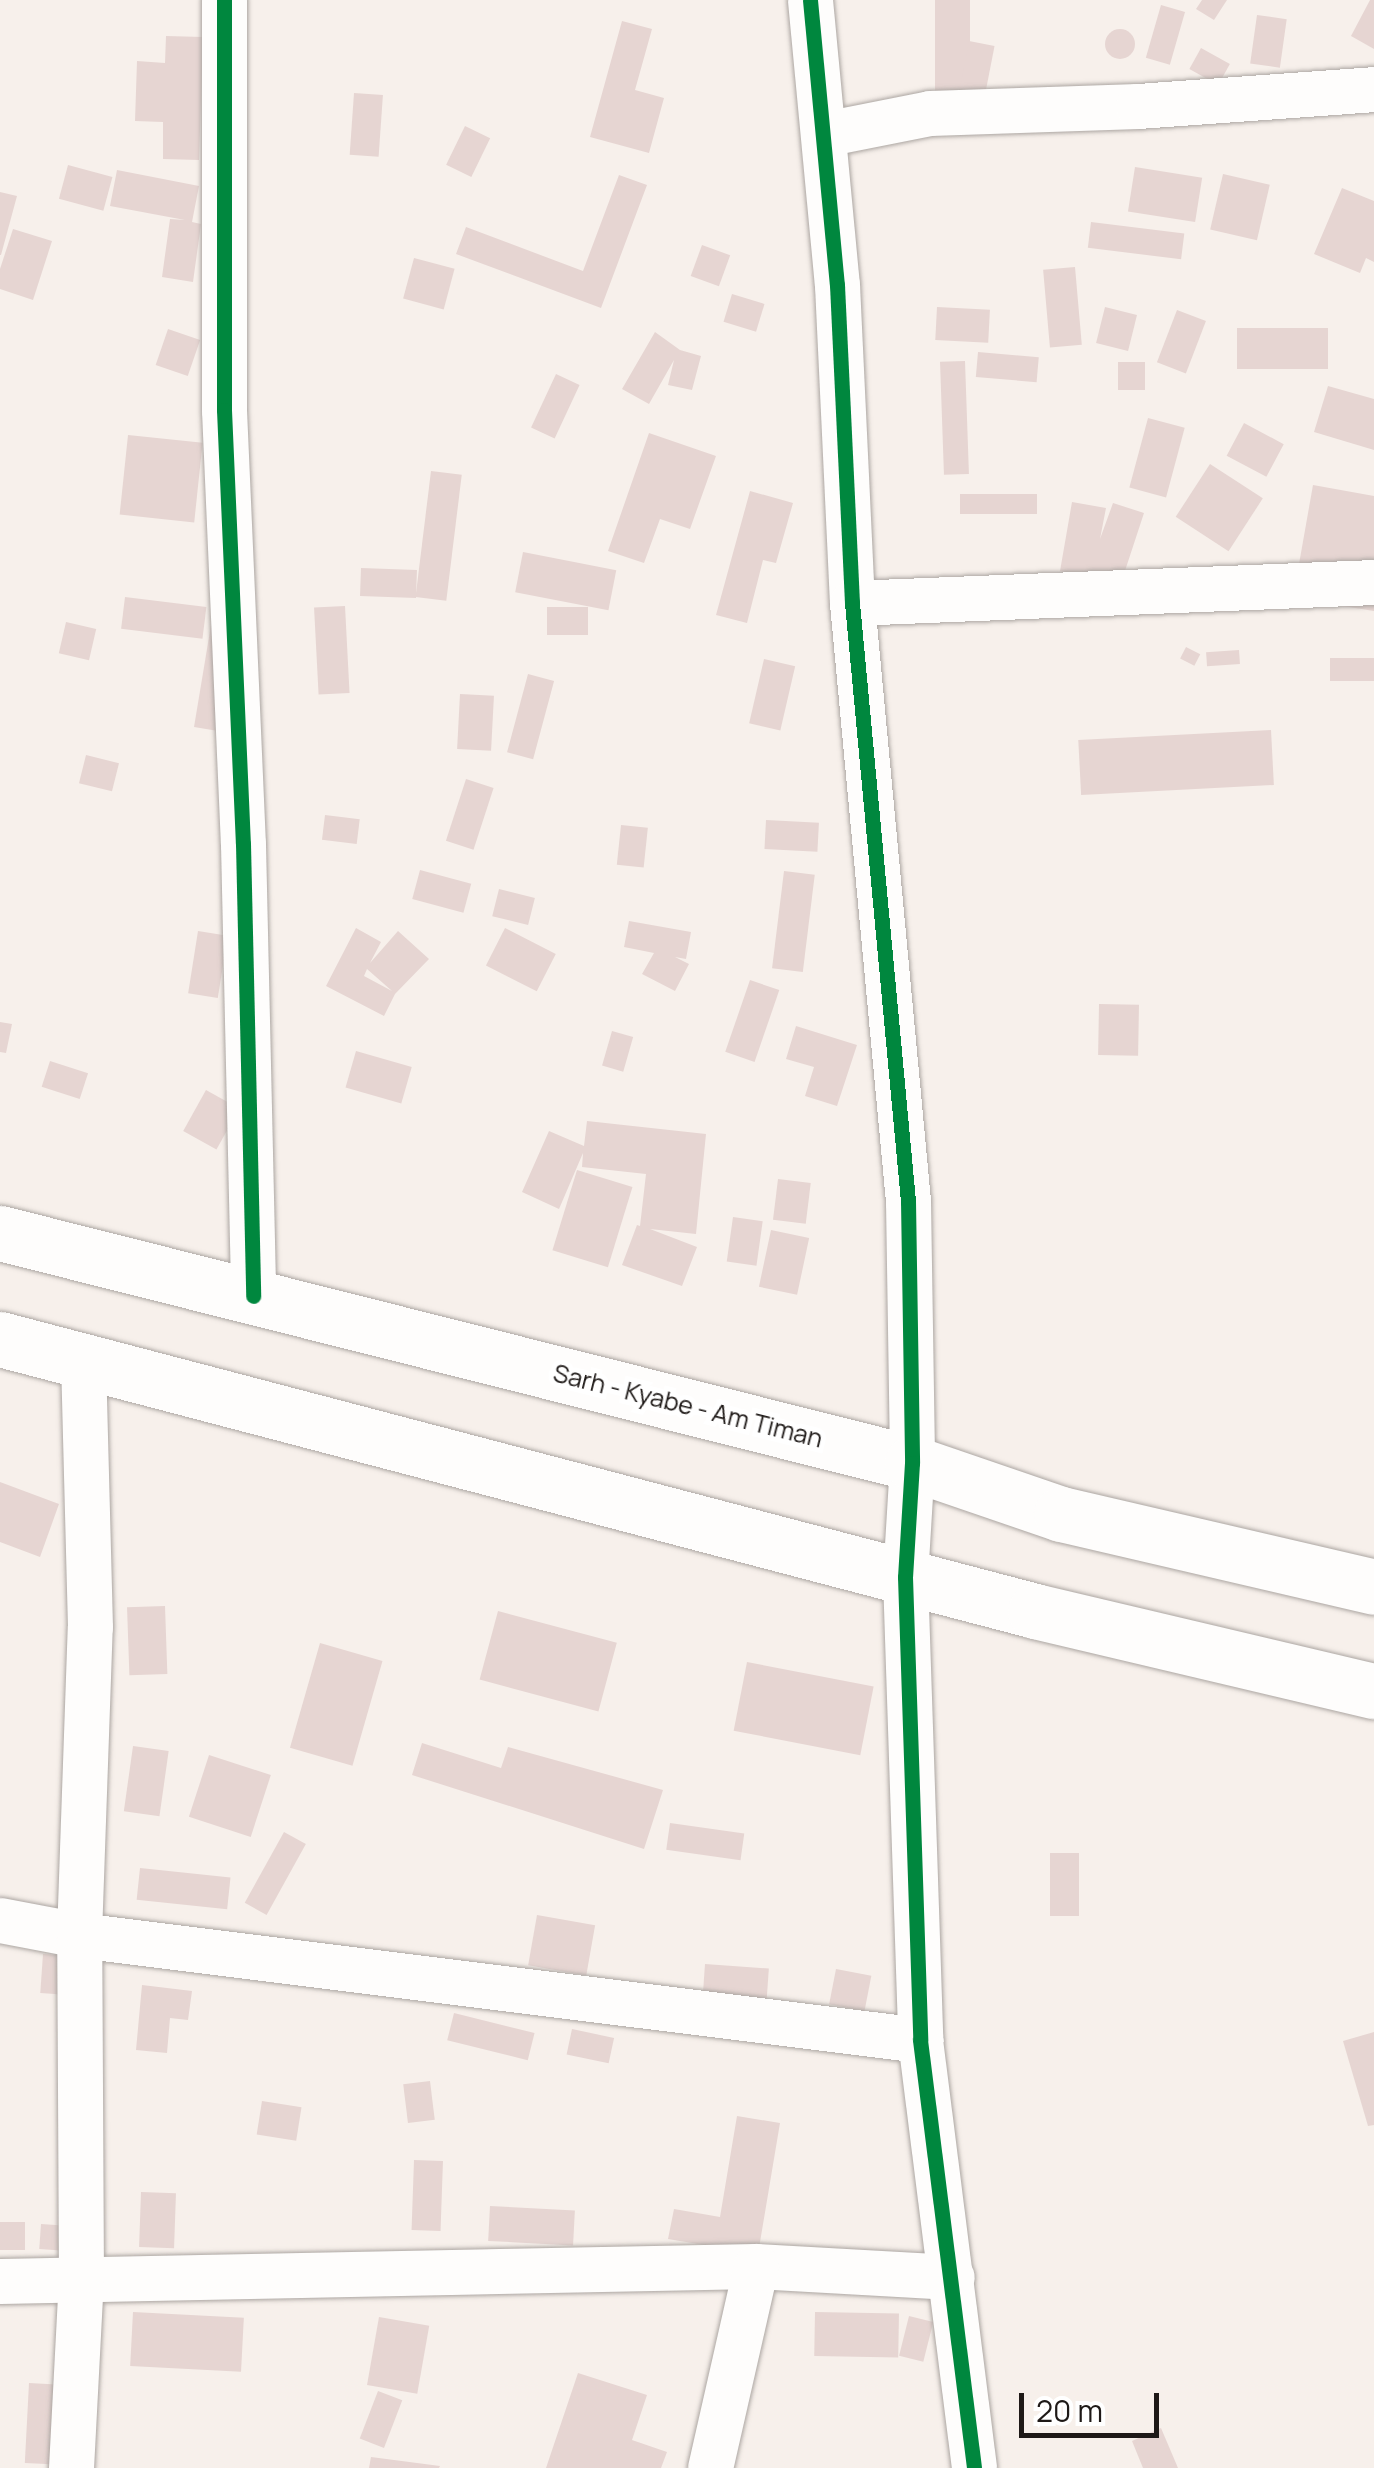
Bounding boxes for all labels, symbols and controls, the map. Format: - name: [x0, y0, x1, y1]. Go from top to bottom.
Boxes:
- street label: Sarh - Kyabe - Am Timan: [550, 1358, 826, 1454]
- scale bar: [1024, 2373, 1164, 2435]
- text: 20 m: [1036, 2390, 1103, 2431]

